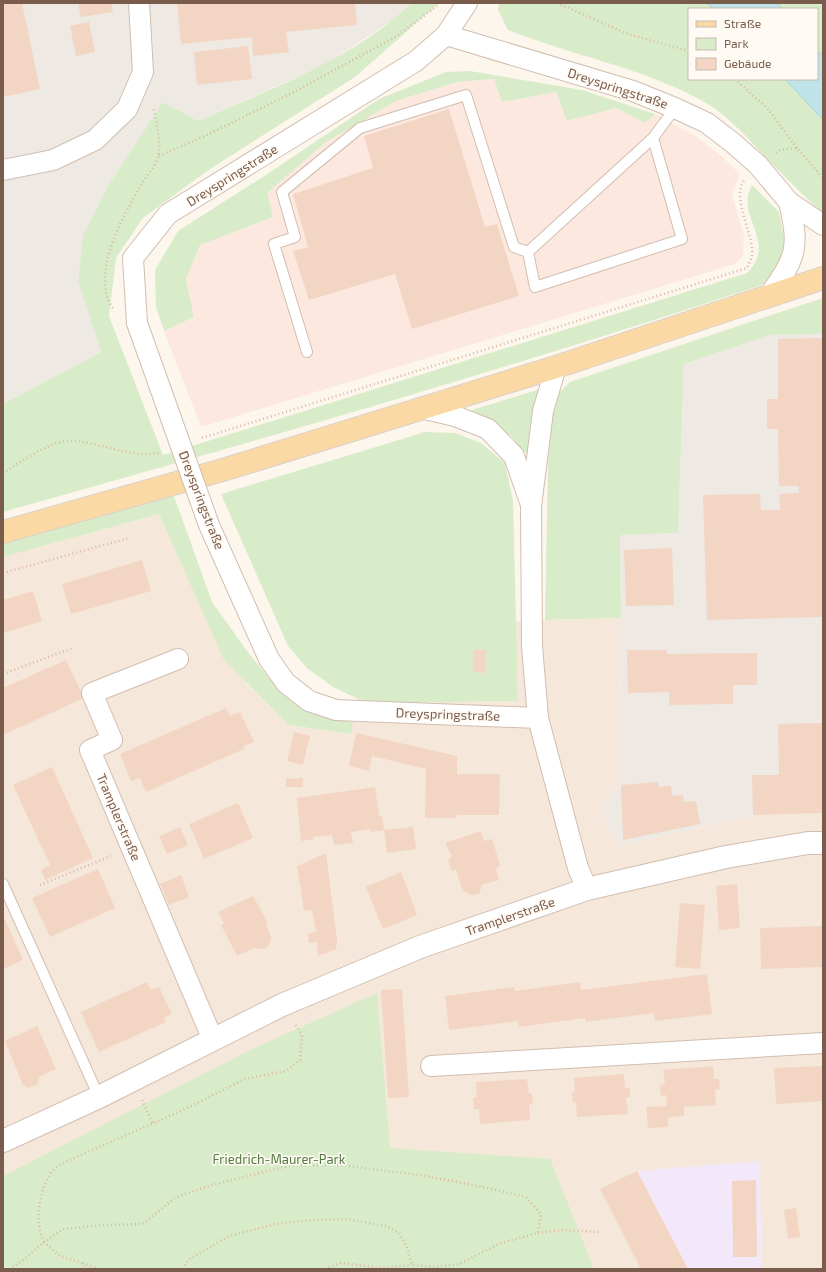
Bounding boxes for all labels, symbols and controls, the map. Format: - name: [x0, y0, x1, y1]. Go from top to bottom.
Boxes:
- legend: [688, 8, 818, 80]
- text: Straße: [724, 16, 761, 30]
- text: Park: [724, 36, 749, 50]
- text: Gebäude: [724, 56, 772, 70]
- street label: Dreyspringstraße: [566, 64, 670, 112]
- street label: Dreyspringstraße: [183, 141, 281, 209]
- street label: Dreyspringstraße: [176, 448, 228, 552]
- street label: Dreyspringstraße: [395, 704, 501, 724]
- street label: Tramplerstraße: [93, 771, 145, 863]
- street label: Tramplerstraße: [463, 893, 557, 939]
- park label: Friedrich-Maurer-Park: [213, 1151, 346, 1167]

